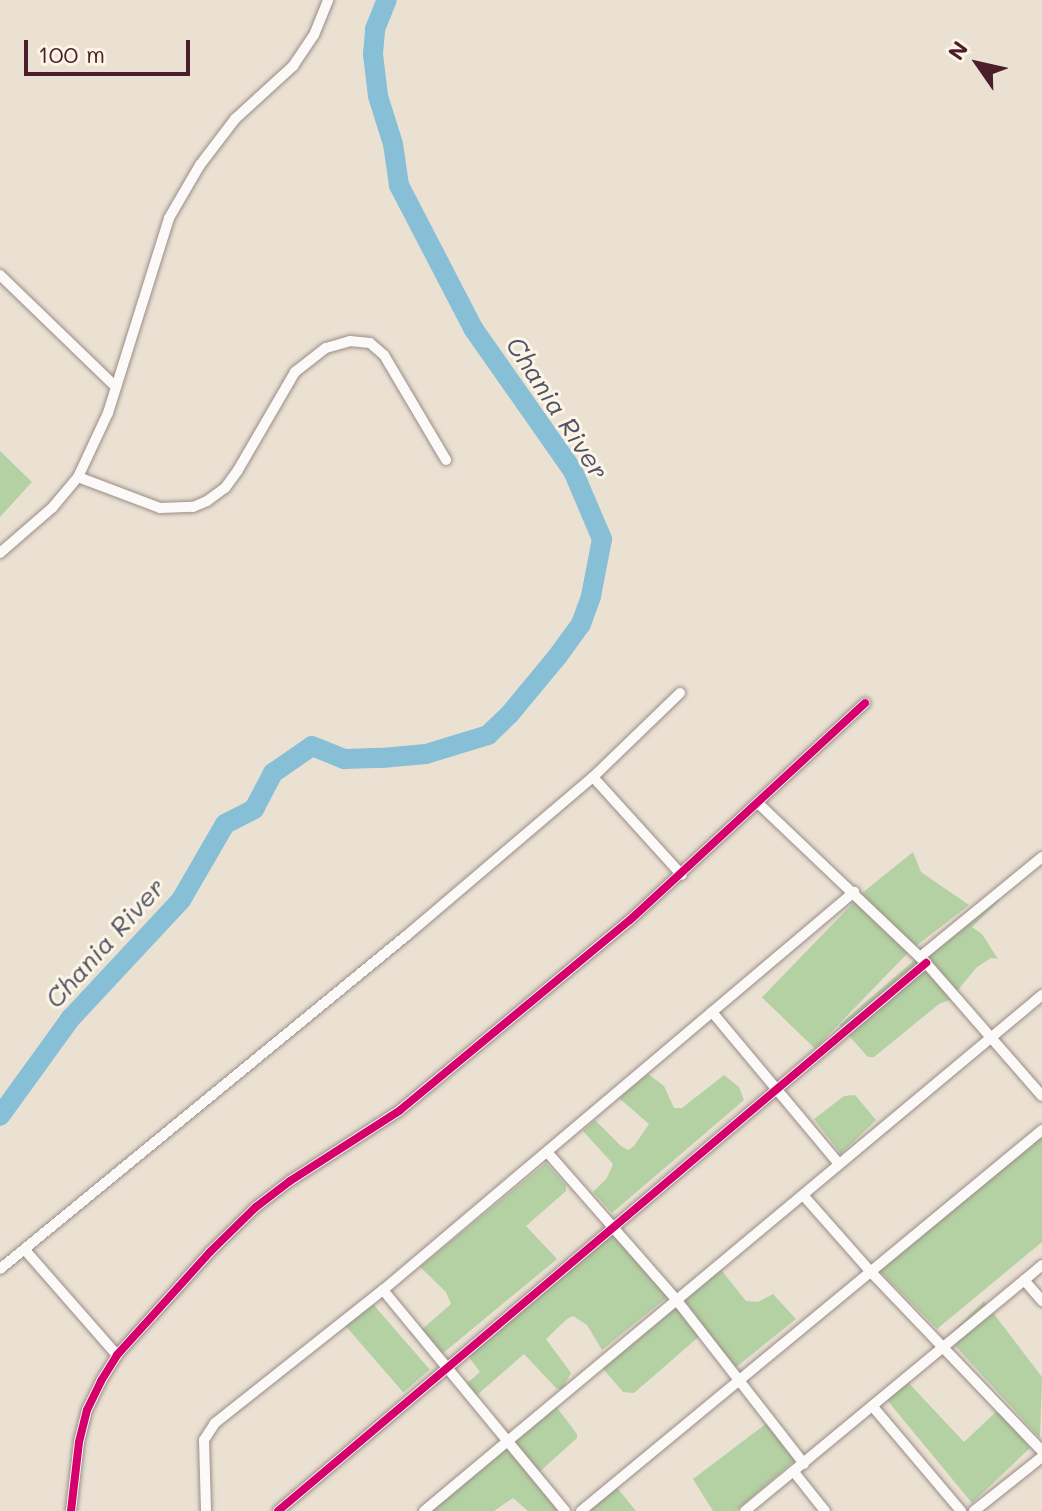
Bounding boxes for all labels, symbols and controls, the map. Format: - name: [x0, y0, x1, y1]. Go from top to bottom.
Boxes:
- scale bar: [28, 24, 194, 74]
- north arrow: [938, 24, 1018, 104]
- text: N: [941, 35, 974, 65]
- text: 100 m: [38, 38, 105, 69]
- water label: Chania River: [499, 331, 615, 485]
- water label: Chania River: [39, 872, 171, 1014]

